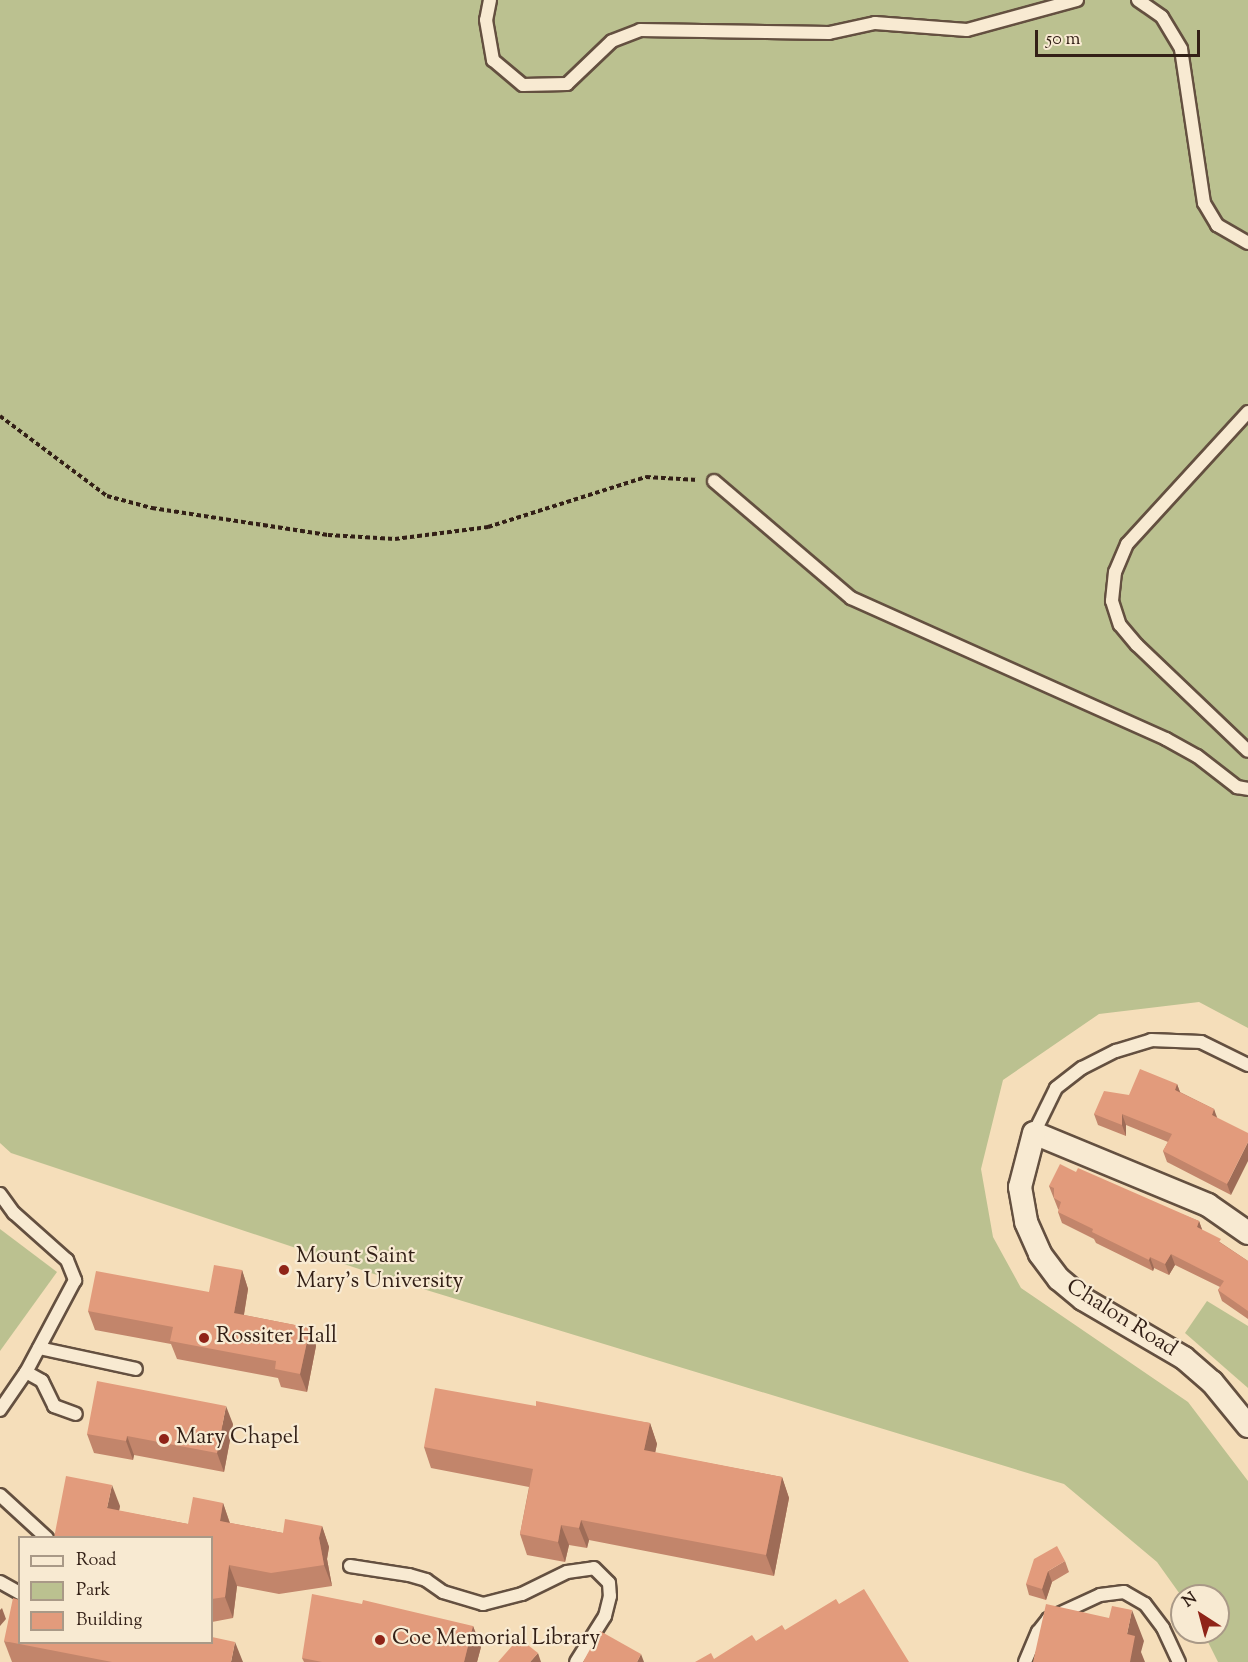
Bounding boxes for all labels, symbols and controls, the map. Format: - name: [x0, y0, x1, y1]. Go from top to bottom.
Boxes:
- scale bar: [1038, 18, 1203, 56]
- text: 50 m: [1046, 27, 1080, 53]
- place label: Mount Saint Mary's University: [296, 1244, 463, 1296]
- marker: Mount Saint Mary's University: [277, 1263, 291, 1277]
- street label: Chalon Road: [1061, 1274, 1181, 1364]
- place label: Rossiter Hall: [216, 1325, 337, 1351]
- marker: Rossiter Hall: [197, 1331, 211, 1345]
- place label: Mary Chapel: [176, 1426, 299, 1452]
- marker: Mary Chapel: [157, 1432, 171, 1446]
- legend: [18, 1536, 213, 1644]
- text: Road: [76, 1548, 116, 1574]
- text: Park: [76, 1578, 110, 1604]
- north arrow: [1170, 1584, 1230, 1644]
- text: N: [1178, 1588, 1202, 1614]
- text: Building: [76, 1608, 142, 1634]
- place label: Coe Memorial Library: [392, 1627, 600, 1653]
- marker: Coe Memorial Library: [373, 1633, 387, 1647]

